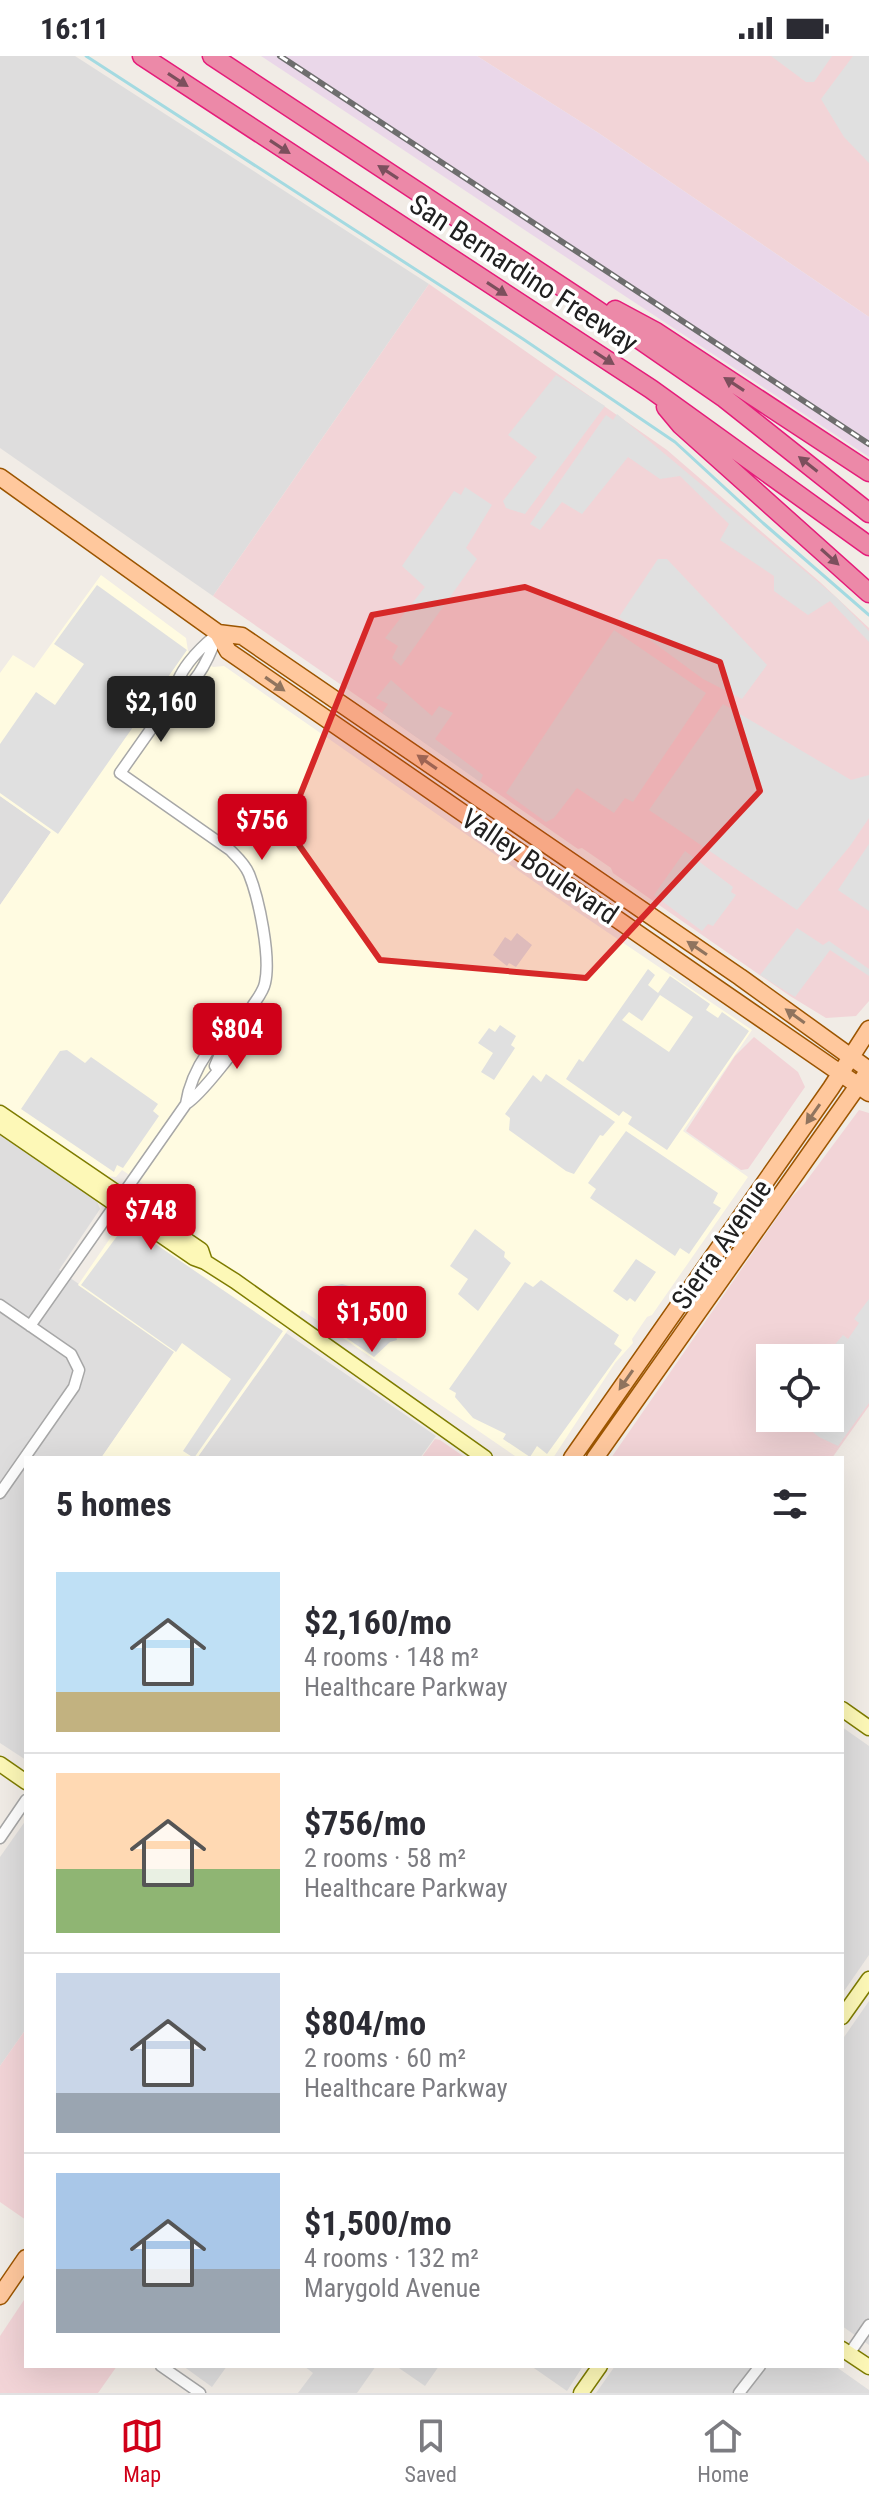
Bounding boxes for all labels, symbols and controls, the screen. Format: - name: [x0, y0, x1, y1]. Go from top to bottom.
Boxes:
- text: 16:11: [40, 11, 109, 46]
- one-way arrow: [167, 72, 189, 87]
- one-way arrow: [269, 139, 290, 154]
- one-way arrow: [377, 165, 398, 180]
- street label: San Bernardino Freeway: [404, 187, 644, 360]
- one-way arrow: [486, 281, 508, 295]
- one-way arrow: [593, 351, 614, 366]
- one-way arrow: [723, 376, 744, 391]
- one-way arrow: [798, 457, 818, 473]
- one-way arrow: [820, 548, 839, 566]
- pin: $2,160: [96, 676, 226, 744]
- one-way arrow: [264, 676, 285, 691]
- text: $2,160: [125, 687, 197, 717]
- one-way arrow: [416, 755, 437, 770]
- pin: $756: [215, 794, 309, 862]
- street label: Valley Boulevard: [455, 802, 624, 931]
- text: $756: [236, 805, 288, 835]
- one-way arrow: [686, 940, 707, 955]
- pin: $804: [190, 1003, 284, 1071]
- one-way arrow: [785, 1009, 806, 1025]
- text: $804: [211, 1014, 263, 1044]
- one-way arrow: [806, 1103, 821, 1124]
- street label: Sierra Avenue: [665, 1173, 778, 1316]
- pin: $748: [104, 1184, 198, 1252]
- text: $748: [125, 1195, 177, 1225]
- pin: $1,500: [307, 1286, 437, 1354]
- text: $1,500: [336, 1297, 408, 1327]
- map controls: [756, 1344, 844, 1432]
- button: locate: [756, 1344, 844, 1432]
- one-way arrow: [619, 1369, 634, 1390]
- icon: filters: [768, 1482, 812, 1526]
- text: 5 homes: [56, 1484, 172, 1524]
- text: $2,160/mo: [304, 1602, 452, 1642]
- icon: home: [120, 1604, 216, 1700]
- text: 4 rooms · 148 m²: [304, 1642, 479, 1672]
- text: Healthcare Parkway: [304, 1672, 508, 1702]
- text: $756/mo: [304, 1803, 426, 1843]
- icon: home: [120, 1805, 216, 1901]
- text: 2 rooms · 58 m²: [304, 1843, 466, 1873]
- text: Healthcare Parkway: [304, 1873, 508, 1903]
- text: $804/mo: [304, 2003, 426, 2043]
- icon: home: [120, 2005, 216, 2101]
- text: 2 rooms · 60 m²: [304, 2043, 466, 2073]
- text: Healthcare Parkway: [304, 2073, 508, 2103]
- text: $1,500/mo: [304, 2203, 452, 2243]
- icon: home: [120, 2205, 216, 2301]
- text: 4 rooms · 132 m²: [304, 2243, 479, 2273]
- text: Marygold Avenue: [304, 2273, 480, 2303]
- tab: Map: [120, 2414, 164, 2487]
- tab: Saved: [405, 2414, 457, 2487]
- tab: Home: [697, 2414, 749, 2487]

